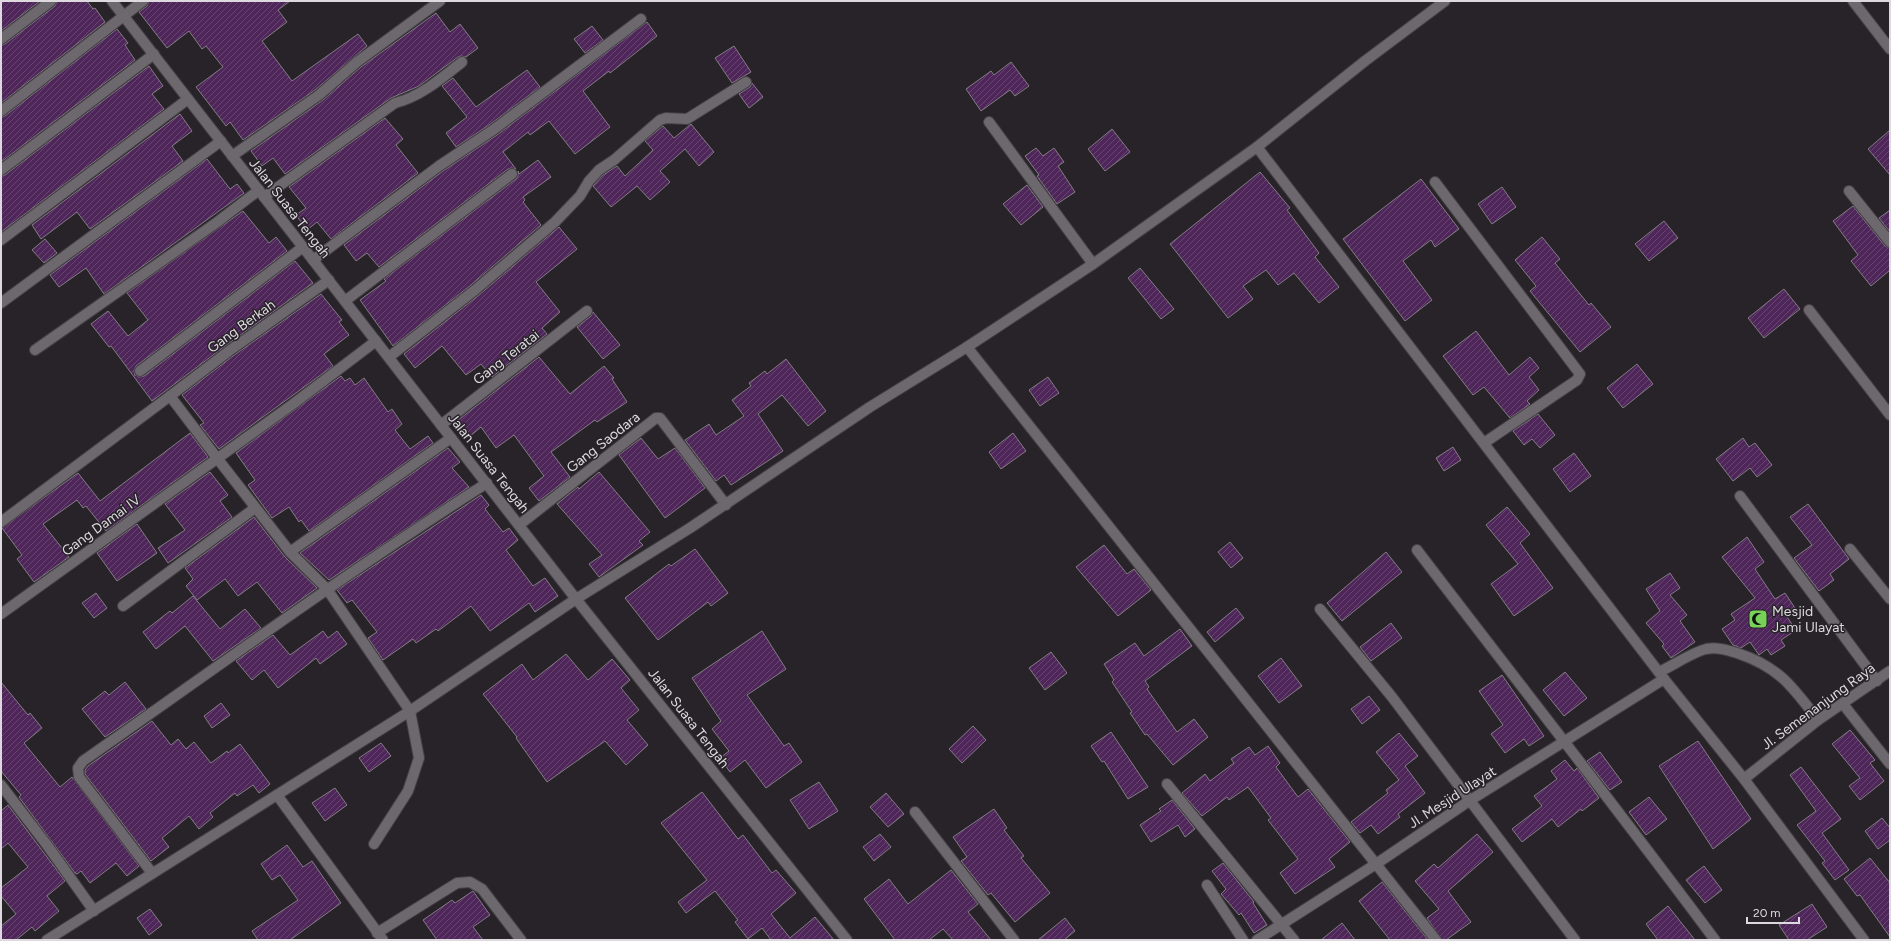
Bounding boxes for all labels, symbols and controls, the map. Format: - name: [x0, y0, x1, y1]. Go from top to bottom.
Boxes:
- street label: Jalan Suasa Tengah: [245, 155, 334, 262]
- street label: Gang Berkah: [204, 296, 279, 357]
- street label: Gang Teratai: [470, 326, 543, 389]
- street label: Gang Saodara: [563, 409, 643, 476]
- street label: Jalan Suasa Tengah: [444, 410, 533, 517]
- street label: Gang Damai IV: [59, 491, 144, 560]
- place label: Mesjid Jami Ulayat: [1772, 603, 1845, 636]
- mosque icon: Mesjid Jami Ulayat: [1747, 608, 1769, 630]
- street label: Jl. Semenanjung Raya: [1758, 659, 1878, 753]
- street label: Jalan Suasa Tengah: [644, 665, 733, 772]
- street label: Jl. Mesjid Ulayat: [1405, 763, 1499, 832]
- scale bar: [1747, 899, 1799, 925]
- text: 20 m: [1753, 906, 1781, 920]

